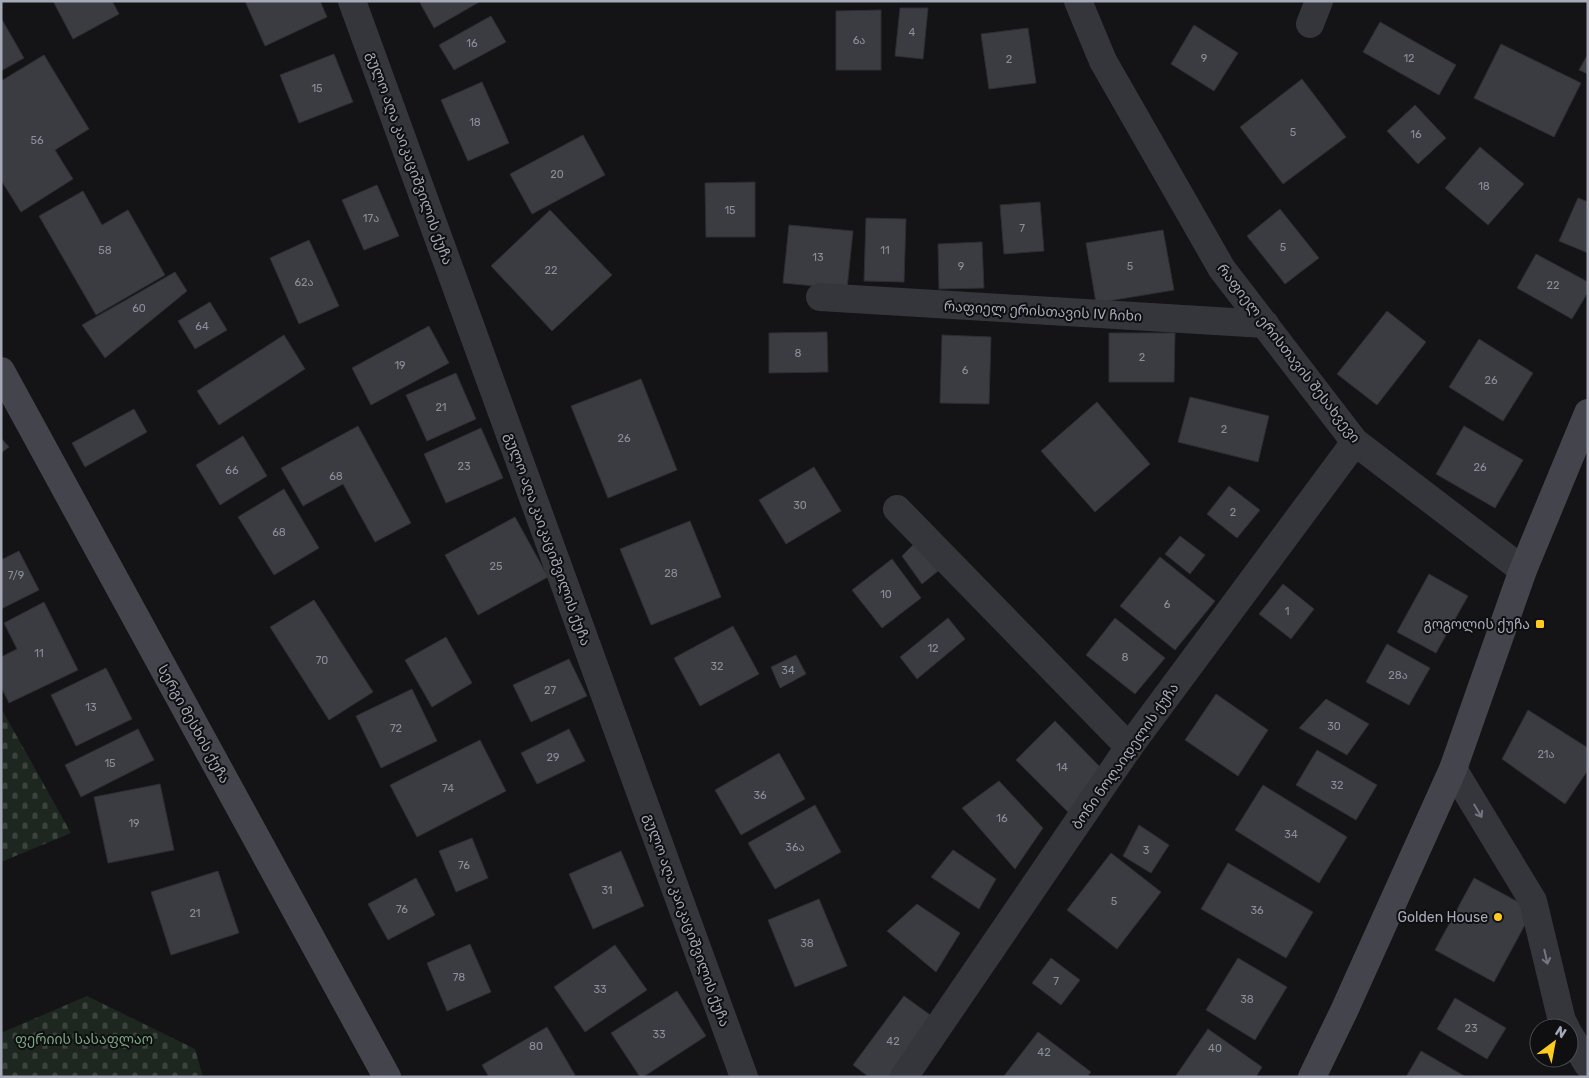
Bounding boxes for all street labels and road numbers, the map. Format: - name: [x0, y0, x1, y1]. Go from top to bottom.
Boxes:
- street label: გულო აღა კაიკაციშვილის ქუჩა: [363, 49, 456, 267]
- street label: რაფიელ ერისთავის შესახვევი: [1213, 260, 1364, 446]
- street label: რაფიელ ერისთავის IV ჩიხი: [944, 298, 1142, 325]
- street label: გულო აღა კაიკაციშვილის ქუჩა: [501, 430, 594, 648]
- street label: სერგი მესხის ქუჩა: [154, 662, 233, 786]
- street label: ბონი ნოღაიდელის ქუჩა: [1068, 680, 1182, 833]
- street label: გულო აღა კაიკაციშვილის ქუჩა: [640, 811, 733, 1029]

